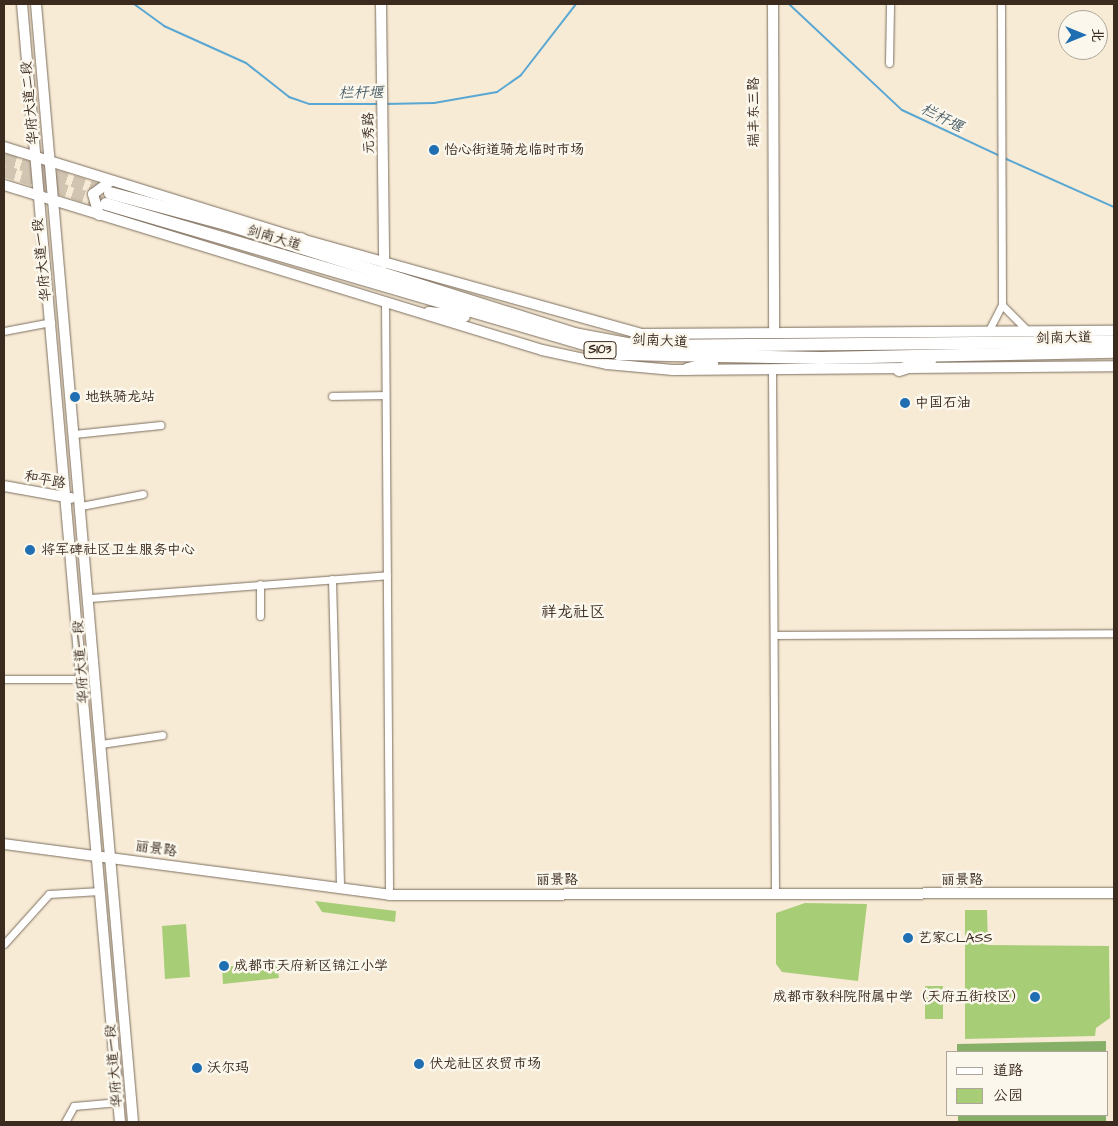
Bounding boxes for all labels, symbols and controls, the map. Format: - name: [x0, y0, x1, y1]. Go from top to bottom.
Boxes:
- north arrow: [1058, 10, 1108, 60]
- text: 北: [1087, 28, 1107, 42]
- street label: 华府大道二段: [18, 60, 42, 146]
- street label: 瑞丰东三路: [746, 77, 762, 147]
- water label: 栏杆堰: [338, 84, 384, 102]
- water label: 栏杆堰: [918, 100, 966, 136]
- street label: 元秀路: [360, 112, 378, 154]
- place label: 怡心街道骑龙临时市场: [444, 142, 584, 158]
- marker: 怡心街道骑龙临时市场: [428, 144, 440, 156]
- street label: 华府大道一段: [29, 217, 55, 303]
- street label: 剑南大道: [245, 222, 303, 254]
- street label: 剑南大道: [1036, 329, 1092, 347]
- street label: 剑南大道: [632, 331, 688, 351]
- road number: S103: [582, 340, 618, 360]
- place label: 地铁骑龙站: [85, 389, 155, 405]
- marker: 地铁骑龙站: [69, 391, 81, 403]
- place label: 中国石油: [915, 395, 971, 411]
- marker: 中国石油: [899, 397, 911, 409]
- street label: 和平路: [23, 468, 67, 492]
- place label: 将军碑社区卫生服务中心: [41, 542, 195, 558]
- marker: 将军碑社区卫生服务中心: [23, 543, 37, 557]
- district label: 祥龙社区: [541, 602, 605, 622]
- street label: 华府大道一段: [70, 620, 92, 704]
- street label: 丽景路: [134, 838, 178, 860]
- street label: 丽景路: [536, 872, 578, 888]
- street label: 丽景路: [941, 872, 983, 888]
- place label: 艺家CLASS: [918, 930, 993, 946]
- marker: 艺家CLASS: [902, 932, 914, 944]
- place label: 成都市天府新区锦江小学: [234, 958, 388, 974]
- marker: 成都市天府新区锦江小学: [218, 960, 230, 972]
- place label: 成都市教科院附属中学（天府五街校区）: [773, 989, 1025, 1005]
- marker: 成都市教科院附属中学（天府五街校区）: [1029, 991, 1041, 1003]
- street label: 华府大道一段: [102, 1023, 126, 1109]
- legend: [946, 1051, 1108, 1116]
- place label: 伏龙社区农贸市场: [429, 1056, 541, 1072]
- marker: 伏龙社区农贸市场: [413, 1058, 425, 1070]
- place label: 沃尔玛: [207, 1060, 249, 1076]
- text: 道路: [993, 1060, 1023, 1081]
- marker: 沃尔玛: [191, 1062, 203, 1074]
- text: 公园: [993, 1085, 1023, 1106]

